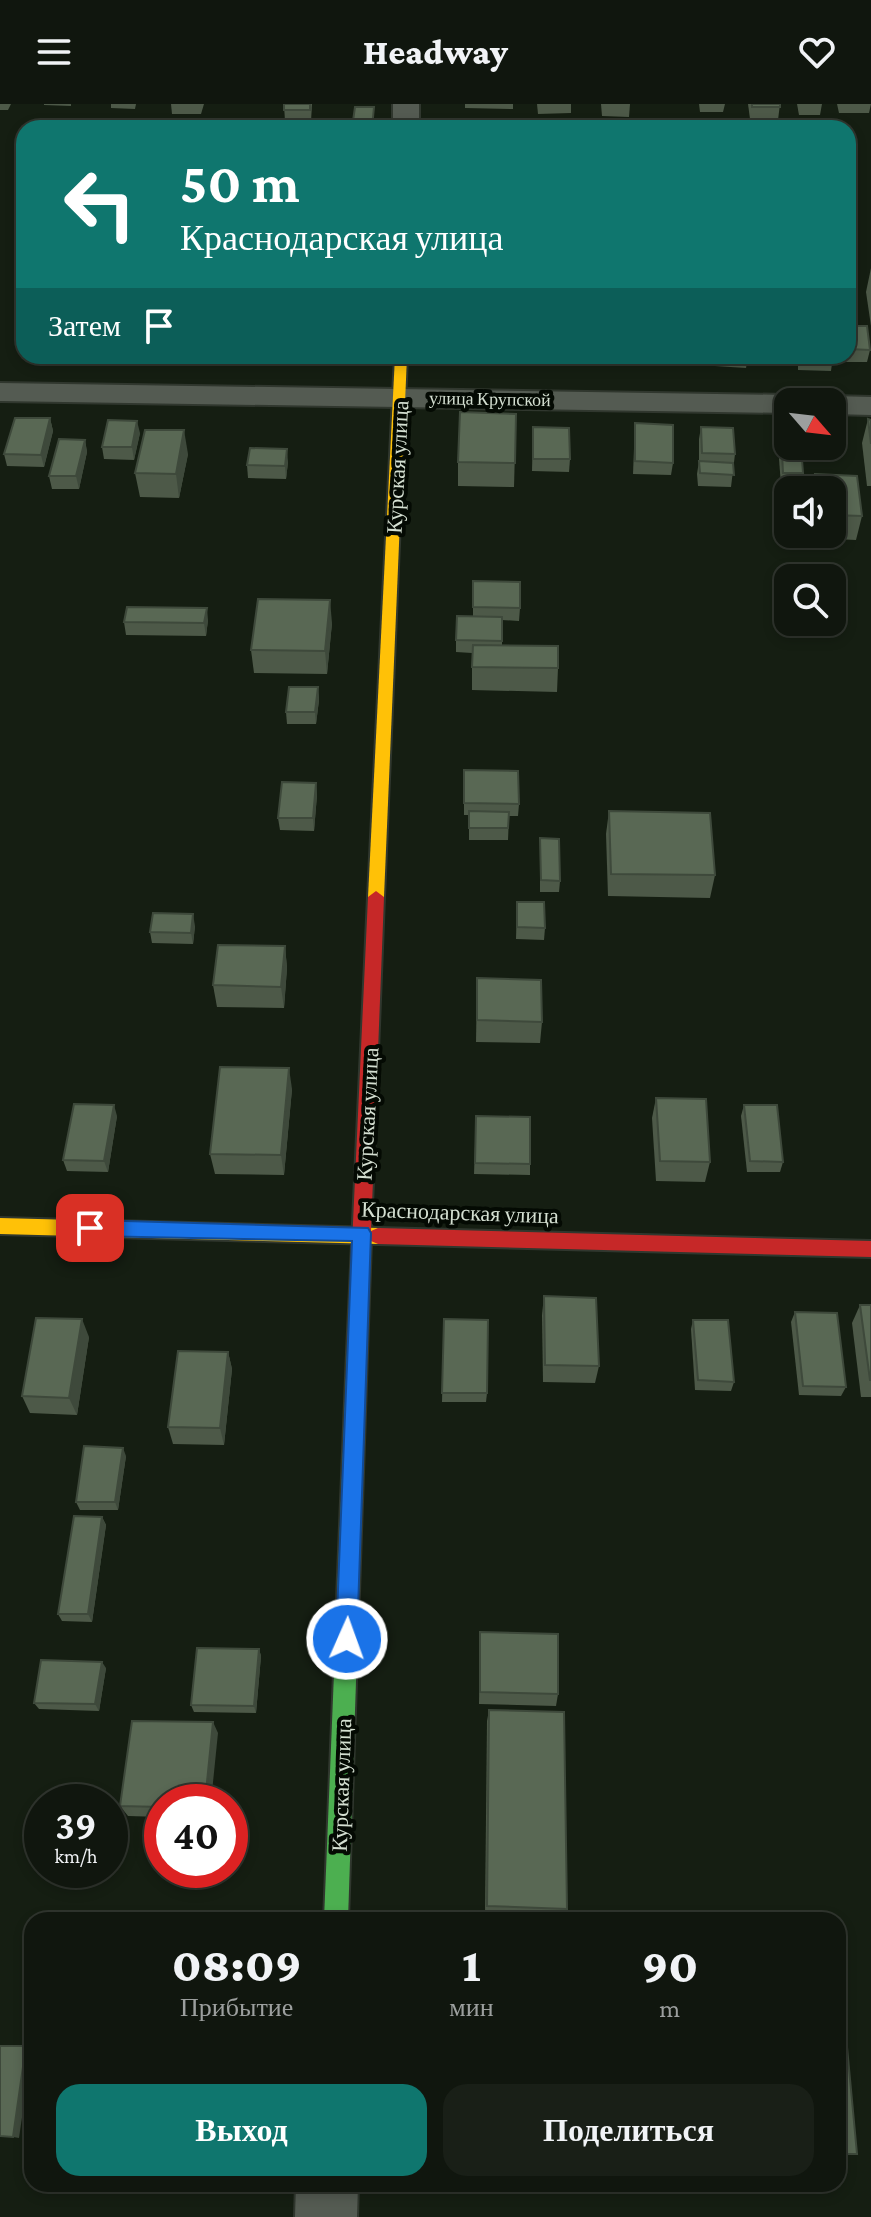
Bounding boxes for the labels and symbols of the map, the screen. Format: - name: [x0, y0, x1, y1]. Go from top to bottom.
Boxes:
- street label: улица Крупской: [429, 388, 551, 410]
- north arrow: [774, 388, 846, 460]
- street label: Курская улица: [382, 399, 413, 534]
- street label: Курская улица: [352, 1046, 383, 1181]
- pin: [56, 1194, 124, 1262]
- street label: Краснодарская улица: [361, 1197, 559, 1228]
- position arrow: [305, 1597, 389, 1681]
- street label: Курская улица: [327, 1718, 356, 1852]
- speed limit sign: 40: [144, 1784, 248, 1888]

